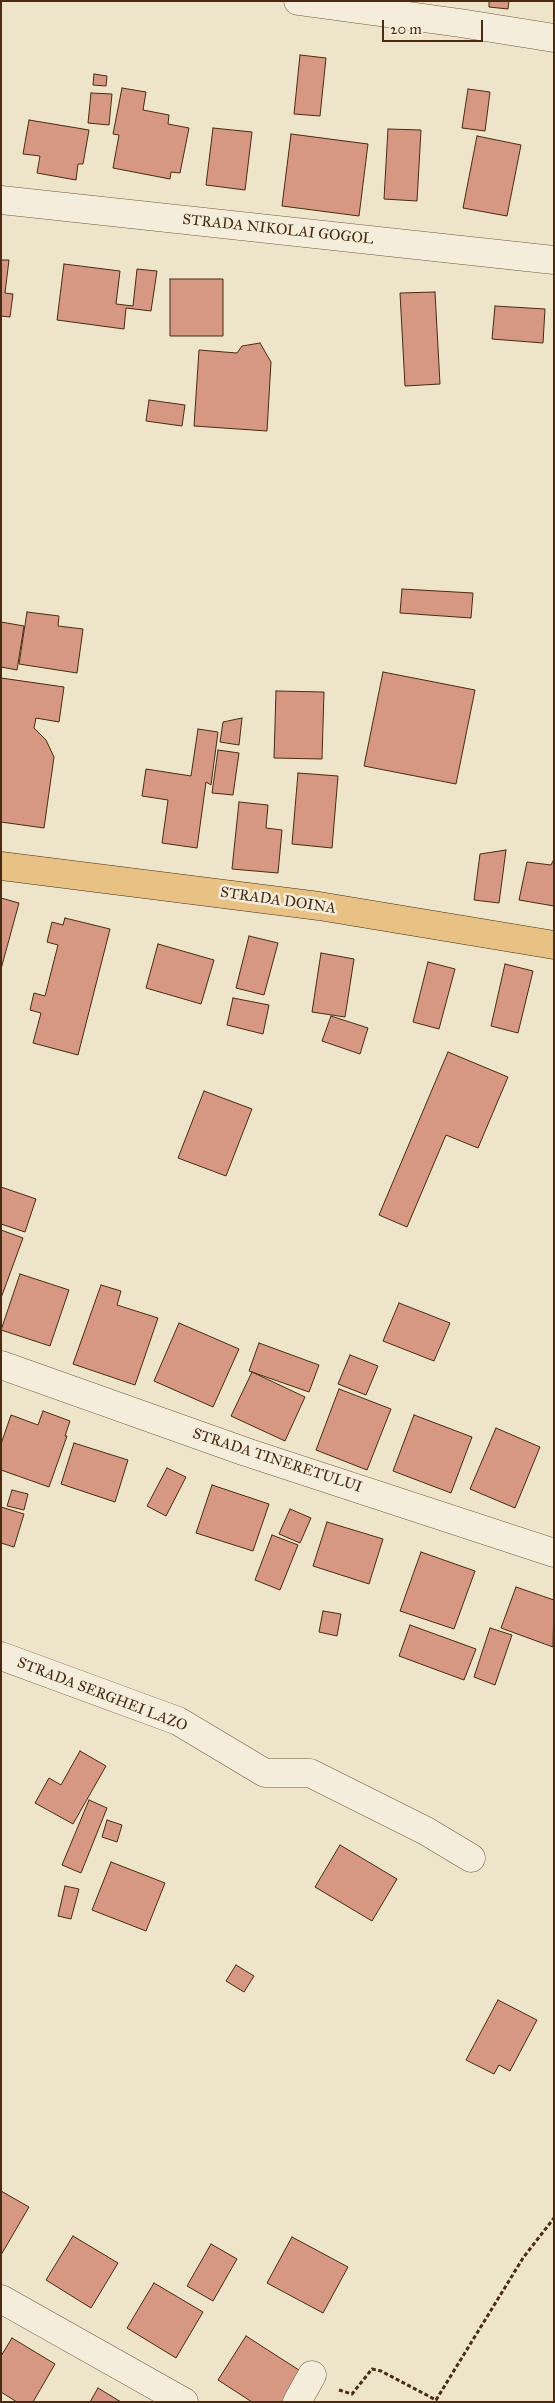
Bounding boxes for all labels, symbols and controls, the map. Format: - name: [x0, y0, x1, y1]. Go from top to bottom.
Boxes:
- scale bar: [385, 10, 486, 42]
- text: 20 m: [390, 20, 422, 38]
- street label: STRADA NIKOLAI GOGOL: [182, 211, 374, 249]
- street label: STRADA DOINA: [219, 884, 337, 918]
- street label: STRADA TINERETULUI: [190, 1425, 364, 1497]
- street label: STRADA SERGHEI LAZO: [14, 1654, 190, 1736]

